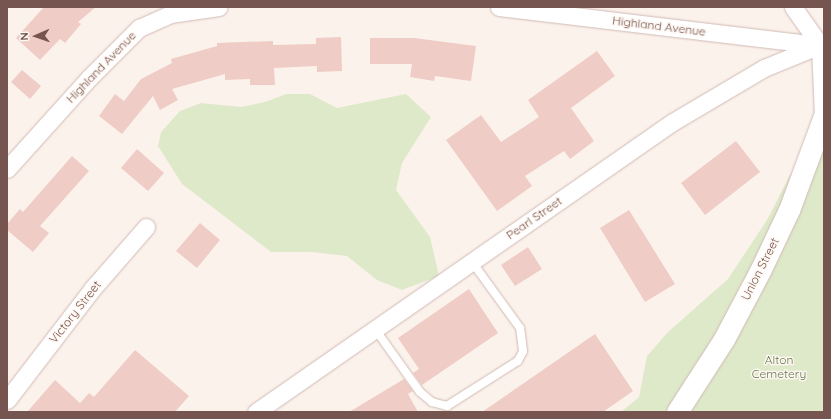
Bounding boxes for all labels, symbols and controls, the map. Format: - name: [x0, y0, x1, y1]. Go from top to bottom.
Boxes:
- street label: Highland Avenue: [611, 13, 707, 39]
- north arrow: [16, 16, 56, 56]
- street label: Highland Avenue: [63, 28, 139, 106]
- text: N: [17, 32, 31, 41]
- street label: Pearl Street: [503, 194, 565, 242]
- street label: Union Street: [738, 235, 782, 303]
- street label: Victory Street: [46, 278, 104, 346]
- park label: Alton Cemetery: [752, 353, 806, 381]

